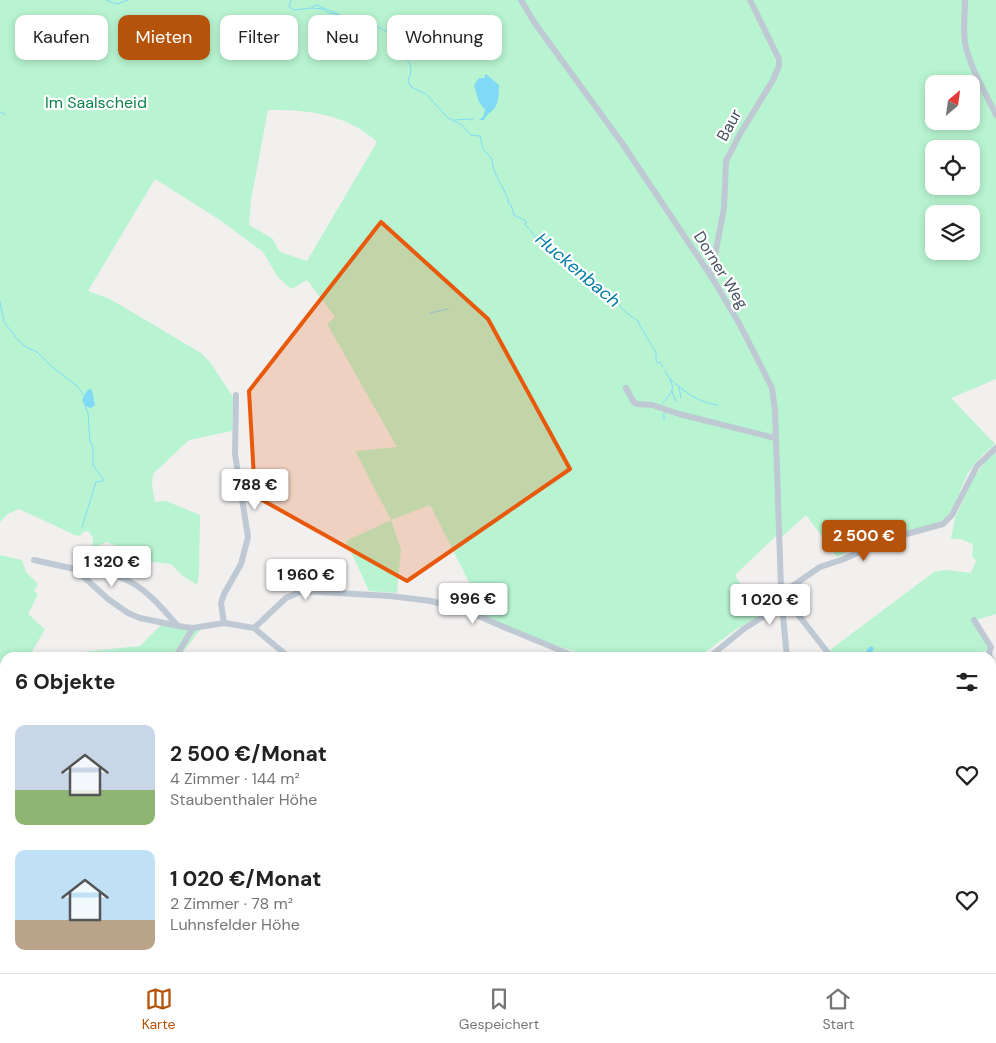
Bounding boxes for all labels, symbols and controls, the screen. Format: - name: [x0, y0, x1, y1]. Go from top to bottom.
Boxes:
- chip: Kaufen: [15, 15, 108, 60]
- chip: Mieten: [118, 15, 210, 60]
- chip: Filter: [220, 15, 298, 60]
- chip: Neu: [308, 15, 377, 60]
- chip: Wohnung: [387, 15, 502, 60]
- north arrow: [925, 75, 980, 130]
- map controls: [925, 75, 980, 260]
- park label: Im Saalscheid: [45, 92, 147, 113]
- street label: Baur: [712, 105, 746, 145]
- button: locate: [925, 140, 980, 195]
- button: layers: [925, 205, 980, 260]
- water label: Huckenbach: [530, 227, 626, 313]
- street label: Dorner Weg: [689, 227, 753, 313]
- pin: 788 €: [220, 468, 290, 511]
- text: 788 €: [232, 474, 278, 495]
- pin: 2 500 €: [818, 520, 910, 562]
- text: 2 500 €: [833, 525, 895, 546]
- pin: 1 320 €: [66, 546, 158, 588]
- text: 1 320 €: [84, 551, 140, 572]
- pin: 1 960 €: [260, 558, 352, 601]
- text: 1 960 €: [277, 564, 335, 585]
- pin: 996 €: [438, 582, 508, 625]
- pin: 1 020 €: [724, 584, 816, 626]
- text: 996 €: [450, 588, 496, 609]
- text: 1 020 €: [741, 589, 799, 610]
- text: 6 Objekte: [15, 668, 115, 696]
- icon: filters: [953, 668, 981, 696]
- text: 2 500 €/Monat: [170, 740, 327, 768]
- icon: home: [55, 745, 115, 805]
- icon: heart: [953, 761, 981, 789]
- text: 4 Zimmer · 144 m²: [170, 768, 300, 789]
- text: Staubenthaler Höhe: [170, 789, 317, 810]
- text: 1 020 €/Monat: [170, 865, 321, 893]
- icon: home: [55, 870, 115, 930]
- icon: heart: [953, 886, 981, 914]
- text: 2 Zimmer · 78 m²: [170, 893, 293, 914]
- text: Luhnsfelder Höhe: [170, 914, 300, 935]
- tab: Karte: [142, 985, 176, 1033]
- tab: Gespeichert: [459, 985, 539, 1033]
- tab: Start: [822, 985, 854, 1033]

